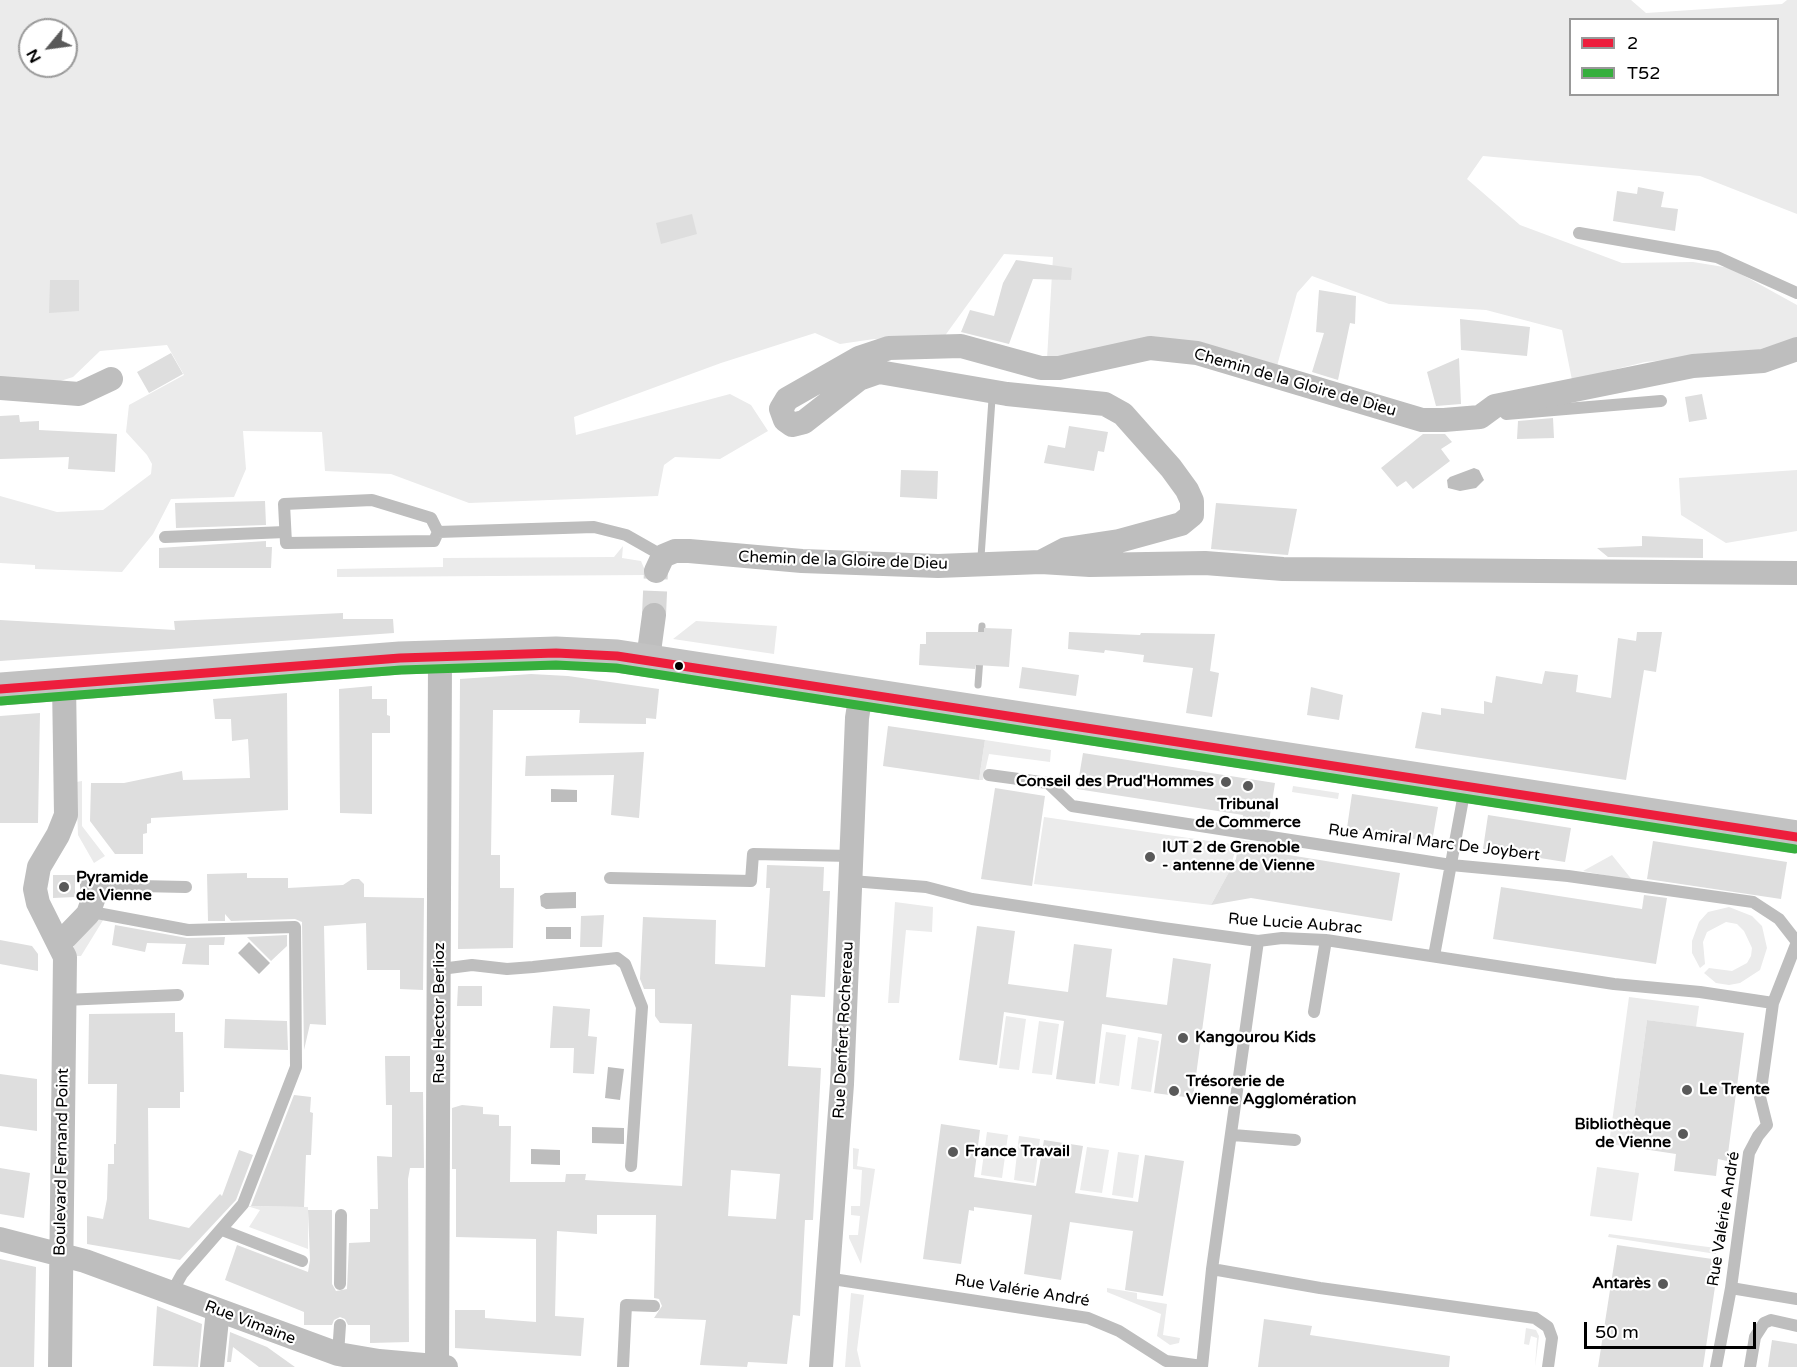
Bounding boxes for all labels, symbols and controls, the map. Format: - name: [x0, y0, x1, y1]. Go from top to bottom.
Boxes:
- north arrow: [18, 18, 78, 78]
- legend: [1569, 18, 1779, 96]
- text: 2: [1627, 32, 1638, 54]
- text: N: [22, 45, 46, 66]
- text: T52: [1627, 62, 1661, 84]
- street label: Chemin de la Gloire de Dieu: [1192, 345, 1398, 421]
- street label: Chemin de la Gloire de Dieu: [738, 548, 948, 574]
- unlabelled marker: [673, 660, 685, 672]
- place label: Conseil des Prud'Hommes: [1016, 772, 1214, 792]
- marker: Conseil des Prud'Hommes: [1219, 775, 1233, 789]
- marker: Tribunal de Commerce: [1241, 779, 1255, 793]
- place label: Tribunal de Commerce: [1195, 795, 1301, 833]
- street label: Rue Amiral Marc De Joybert: [1327, 820, 1541, 866]
- place label: IUT 2 de Grenoble - antenne de Vienne: [1162, 838, 1315, 876]
- marker: IUT 2 de Grenoble - antenne de Vienne: [1143, 850, 1157, 864]
- place label: Pyramide de Vienne: [76, 868, 152, 906]
- marker: Pyramide de Vienne: [57, 880, 71, 894]
- street label: Rue Lucie Aubrac: [1227, 910, 1363, 938]
- street label: Rue Denfert Rochereau: [830, 941, 858, 1119]
- street label: Rue Hector Berlioz: [430, 942, 450, 1084]
- place label: Kangourou Kids: [1195, 1028, 1316, 1048]
- marker: Kangourou Kids: [1176, 1031, 1190, 1045]
- street label: Boulevard Fernand Point: [51, 1068, 73, 1256]
- place label: Trésorerie de Vienne Agglomération: [1186, 1072, 1357, 1110]
- place label: Le Trente: [1699, 1080, 1770, 1100]
- marker: Le Trente: [1680, 1083, 1694, 1097]
- marker: Trésorerie de Vienne Agglomération: [1167, 1084, 1181, 1098]
- place label: Bibliothèque de Vienne: [1575, 1115, 1671, 1153]
- marker: Bibliothèque de Vienne: [1676, 1127, 1690, 1141]
- place label: France Travail: [965, 1142, 1070, 1162]
- marker: France Travail: [946, 1145, 960, 1159]
- street label: Rue Valérie André: [1704, 1150, 1744, 1288]
- street label: Rue Valérie André: [953, 1271, 1091, 1311]
- place label: Antarès: [1592, 1274, 1651, 1294]
- marker: Antarès: [1656, 1277, 1670, 1291]
- street label: Rue Vimaine: [202, 1297, 298, 1349]
- scale bar: [1587, 1310, 1760, 1348]
- text: 50 m: [1595, 1321, 1639, 1343]

